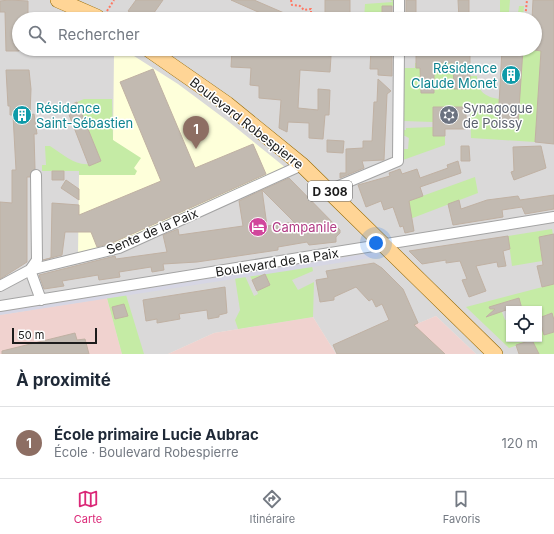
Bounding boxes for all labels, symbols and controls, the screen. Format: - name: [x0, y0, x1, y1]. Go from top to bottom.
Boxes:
- search box: [12, 12, 542, 56]
- icon: search: [26, 23, 48, 45]
- text: Rechercher: [58, 25, 140, 44]
- place label: Résidence Claude Monet: [411, 60, 497, 91]
- building icon: Résidence Claude Monet: [500, 64, 522, 86]
- street label: Boulevard Robespierre: [187, 74, 307, 172]
- place label: Résidence Saint-Sébastien: [36, 100, 133, 131]
- place label: Synagogue de Poissy: [463, 100, 533, 131]
- building icon: Résidence Saint-Sébastien: [11, 104, 33, 126]
- synagogue icon: Synagogue de Poissy: [438, 104, 460, 126]
- pin: 1: [183, 116, 209, 149]
- road number: D 308: [308, 181, 352, 201]
- street label: Sente de la Paix: [104, 204, 200, 258]
- hotel icon: Campanile: [247, 216, 269, 238]
- place label: Campanile: [272, 219, 337, 235]
- your location: [366, 233, 386, 253]
- street label: Boulevard de la Paix: [214, 244, 340, 280]
- map controls: [506, 306, 542, 342]
- button: locate: [506, 306, 542, 342]
- scale bar: [12, 326, 97, 345]
- text: 50 m: [18, 328, 44, 342]
- text: À proximité: [16, 370, 111, 390]
- text: École primaire Lucie Aubrac: [54, 425, 259, 444]
- text: 1: [26, 435, 32, 451]
- text: 120 m: [502, 435, 538, 451]
- text: École · Boulevard Robespierre: [54, 444, 239, 460]
- tab: Carte: [74, 488, 102, 526]
- tab: Itinéraire: [250, 488, 295, 526]
- tab: Favoris: [443, 488, 480, 526]

